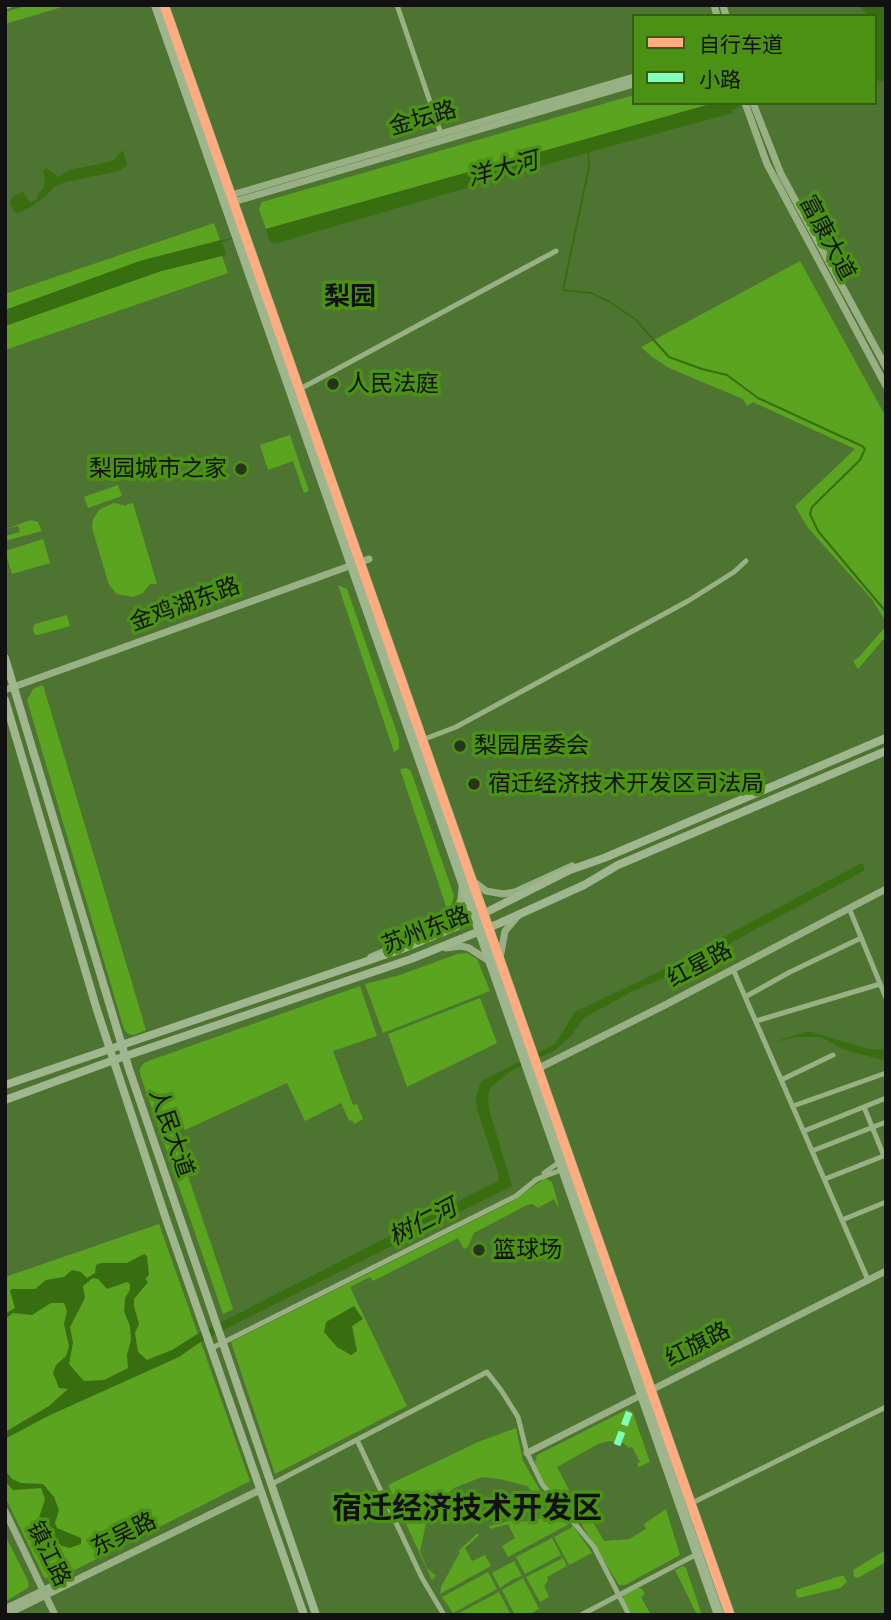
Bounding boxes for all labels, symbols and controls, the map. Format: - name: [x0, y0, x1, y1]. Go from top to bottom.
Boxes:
- legend: [632, 14, 877, 105]
- text: 自行车道: [699, 30, 783, 58]
- text: 小路: [699, 65, 741, 93]
- street label: 金坛路: [386, 96, 460, 142]
- water label: 洋大河: [464, 147, 542, 193]
- street label: 富康大道: [793, 191, 861, 285]
- district label: 梨园: [324, 282, 376, 314]
- place label: 人民法庭: [347, 370, 439, 398]
- marker: 人民法庭: [325, 376, 341, 392]
- place label: 梨园城市之家: [89, 455, 227, 483]
- marker: 梨园城市之家: [233, 461, 249, 477]
- street label: 金鸡湖东路: [126, 572, 244, 638]
- place label: 梨园居委会: [474, 732, 589, 760]
- marker: 梨园居委会: [452, 738, 468, 754]
- place label: 宿迁经济技术开发区司法局: [488, 770, 764, 798]
- marker: 宿迁经济技术开发区司法局: [466, 776, 482, 792]
- street label: 苏州东路: [378, 902, 474, 960]
- street label: 红星路: [663, 937, 737, 993]
- street label: 人民大道: [143, 1085, 199, 1181]
- water label: 树仁河: [384, 1194, 462, 1252]
- place label: 篮球场: [493, 1236, 562, 1264]
- marker: 篮球场: [471, 1242, 487, 1258]
- street label: 红旗路: [661, 1317, 735, 1373]
- district label: 宿迁经济技术开发区: [332, 1491, 602, 1527]
- street label: 东吴路: [87, 1507, 161, 1563]
- street label: 镇江路: [20, 1517, 76, 1591]

